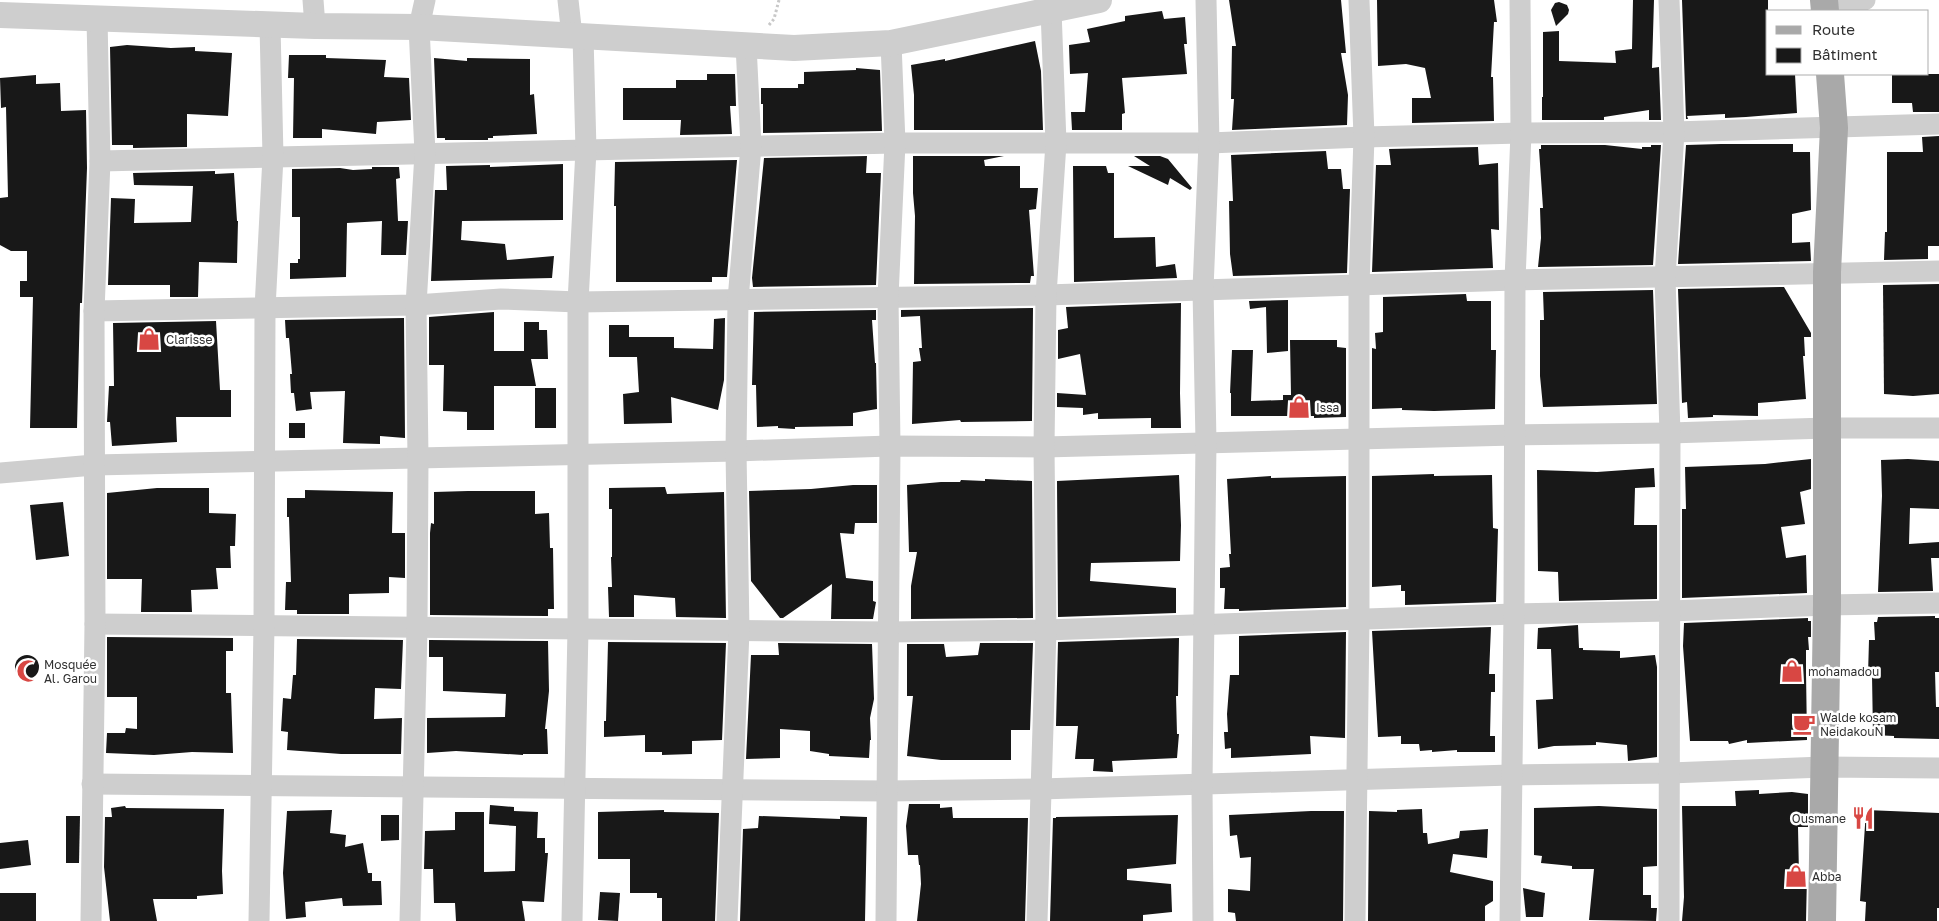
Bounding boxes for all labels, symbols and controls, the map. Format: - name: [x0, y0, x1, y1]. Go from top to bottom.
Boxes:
- legend: [1766, 10, 1929, 75]
- text: Route: [1812, 20, 1855, 38]
- text: Bâtiment: [1812, 45, 1877, 63]
- shop icon: Clarisse: [136, 326, 162, 352]
- place label: Clarisse: [166, 332, 212, 347]
- shop icon: Issa: [1286, 394, 1312, 420]
- place label: Issa: [1316, 400, 1339, 415]
- place label: Mosquée Al. Garou: [44, 657, 97, 686]
- mosque icon: Mosquée Al. Garou: [15, 658, 41, 684]
- shop icon: mohamadou: [1779, 658, 1805, 684]
- place label: mohamadou: [1808, 664, 1879, 679]
- place label: Walde kosam NeidakouN: [1820, 710, 1896, 739]
- cafe icon: Walde kosam NeidakouN: [1791, 711, 1817, 737]
- restaurant icon: Ousmane: [1850, 805, 1876, 831]
- place label: Ousmane: [1792, 811, 1846, 826]
- shop icon: Abba: [1783, 863, 1809, 889]
- place label: Abba: [1812, 869, 1842, 884]

